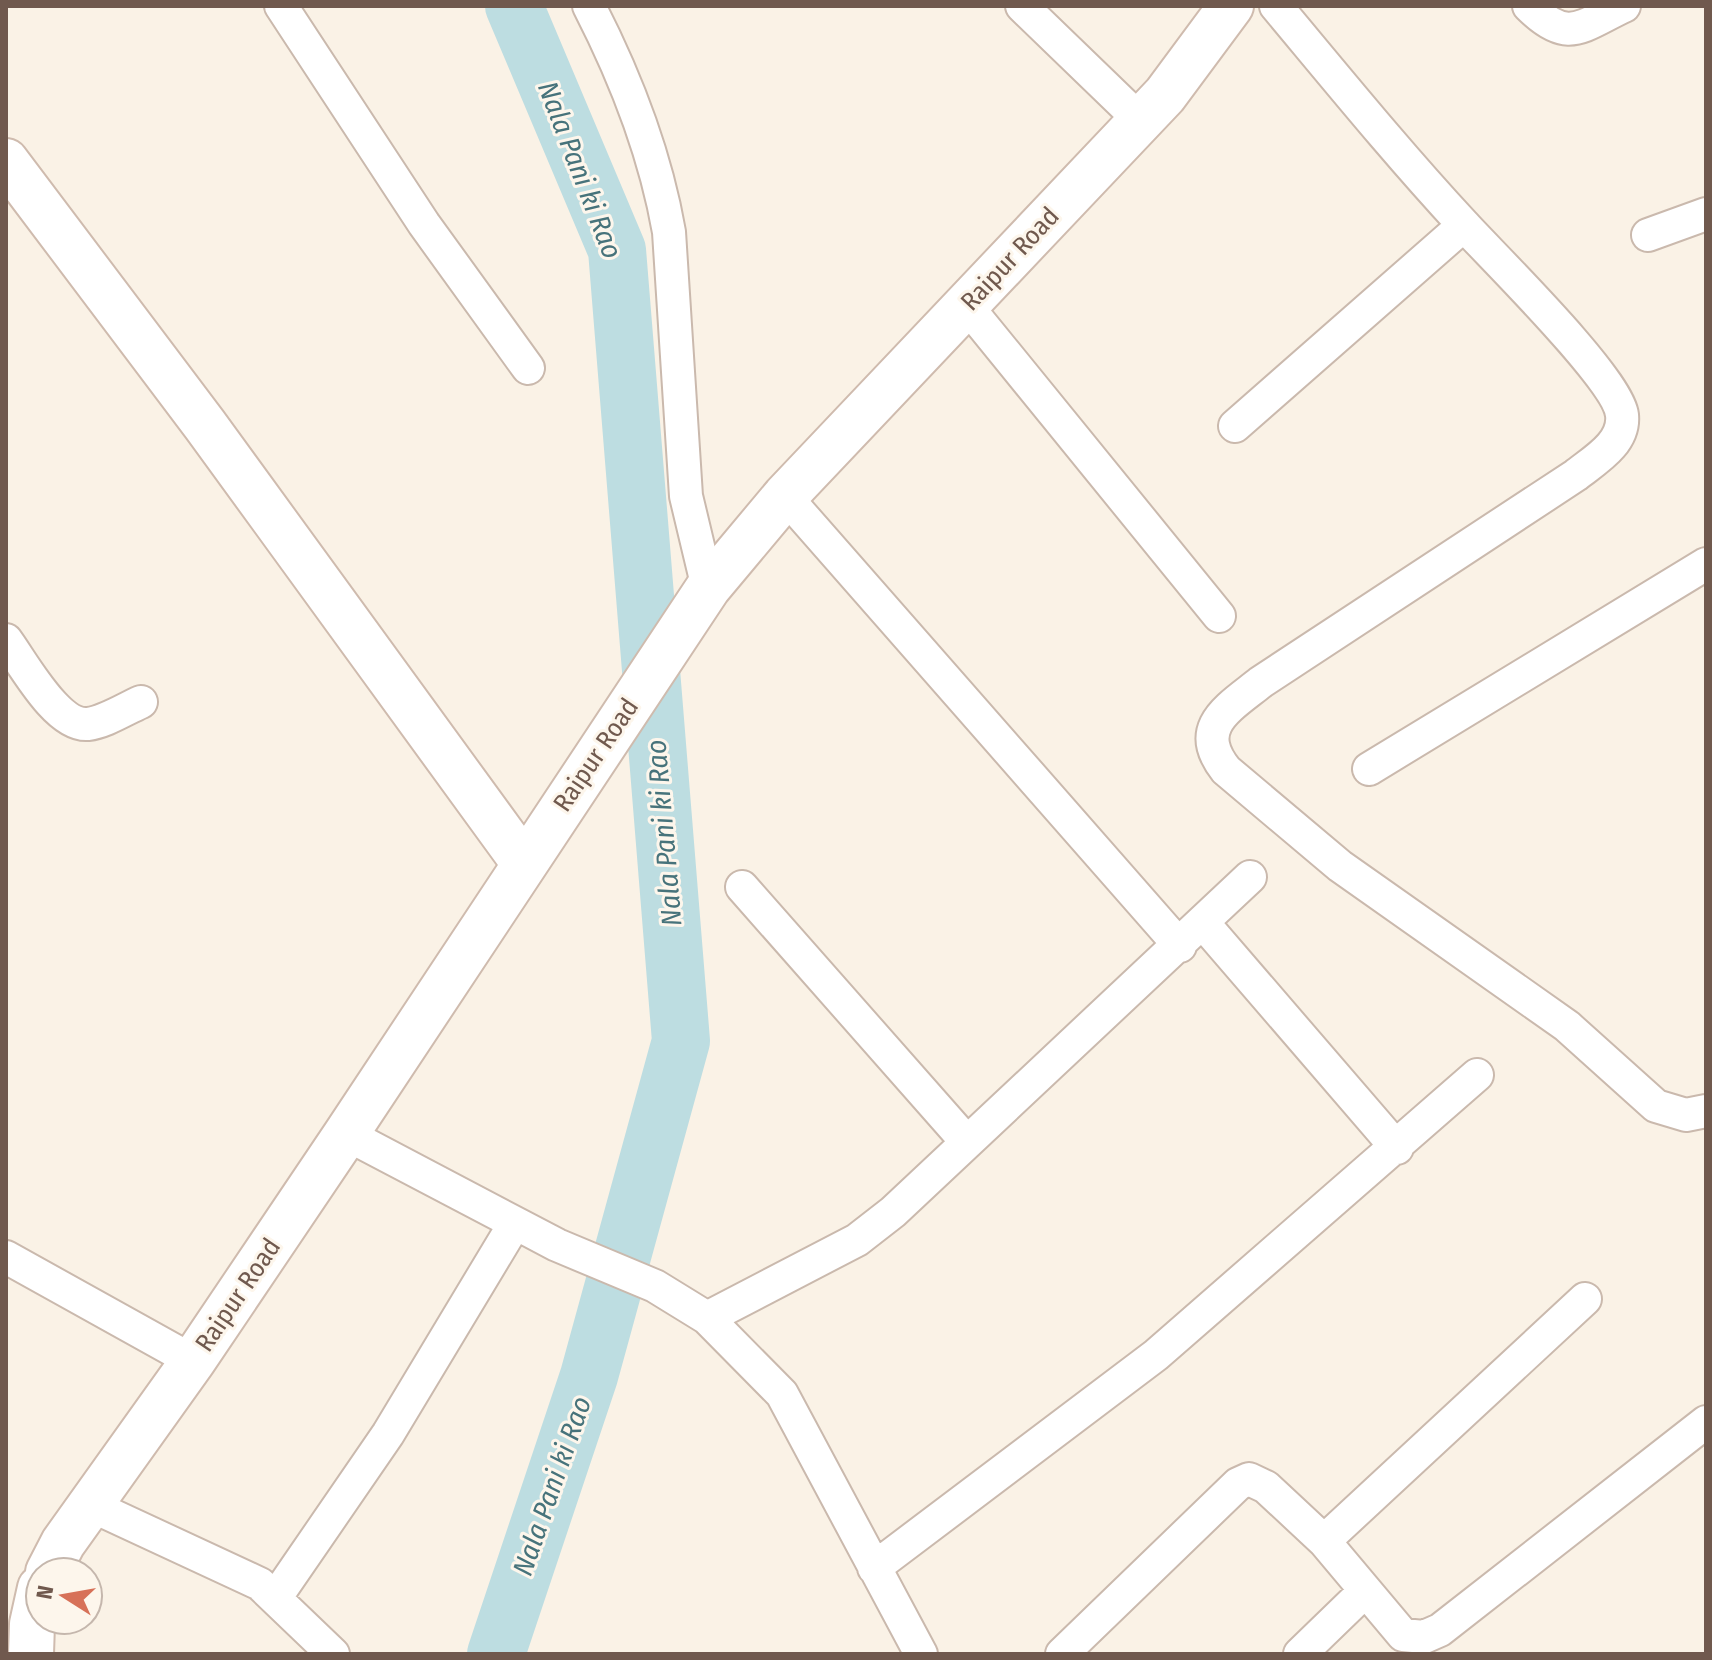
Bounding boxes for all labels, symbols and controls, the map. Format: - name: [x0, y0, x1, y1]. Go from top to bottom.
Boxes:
- water label: Nala Pani ki Rao: [531, 77, 629, 263]
- street label: Raipur Road: [954, 201, 1066, 317]
- street label: Raipur Road: [547, 693, 645, 817]
- water label: Nala Pani ki Rao: [639, 738, 689, 928]
- street label: Raipur Road: [189, 1233, 287, 1357]
- water label: Nala Pani ki Rao: [506, 1392, 598, 1580]
- north arrow: [24, 1556, 104, 1636]
- text: N: [30, 1583, 59, 1601]

